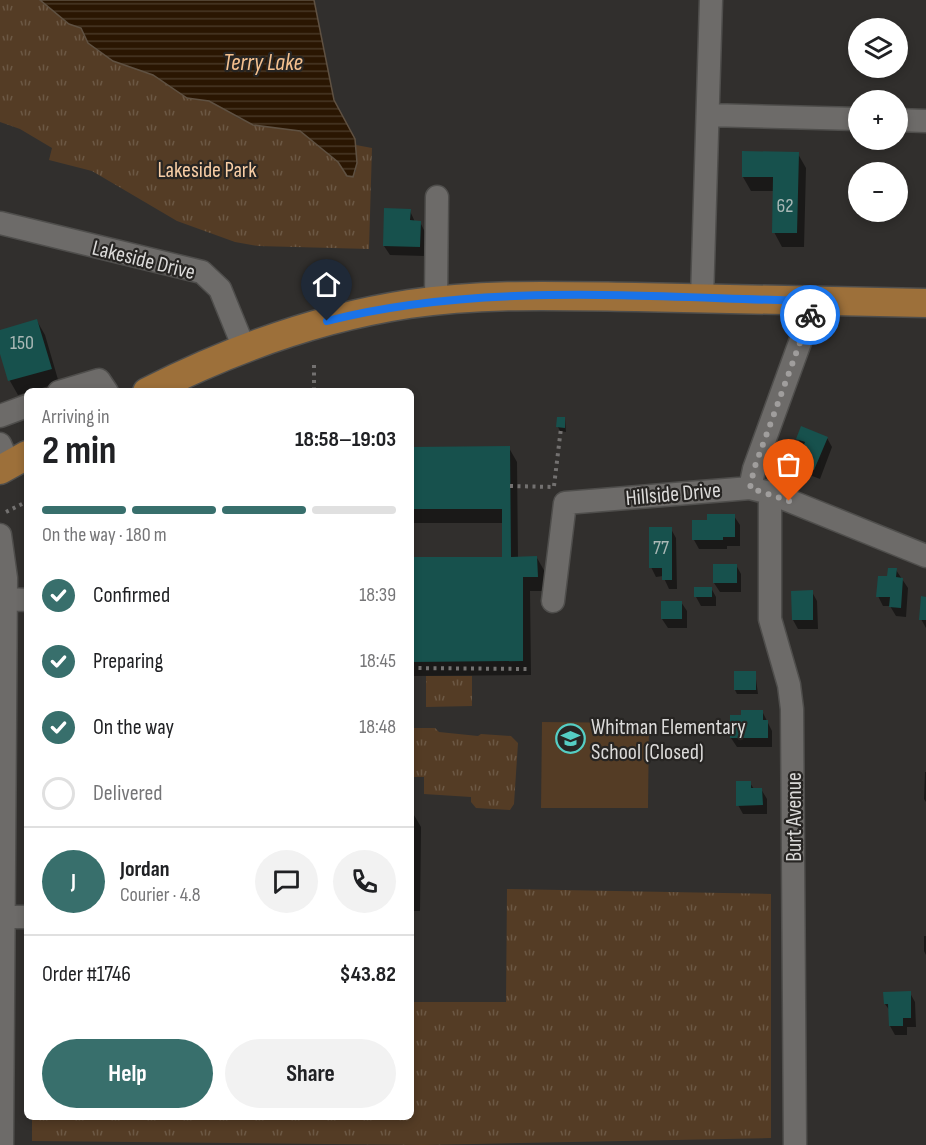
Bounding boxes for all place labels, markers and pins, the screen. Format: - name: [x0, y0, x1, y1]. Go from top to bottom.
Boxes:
- pin: [301, 259, 352, 321]
- pin: [763, 439, 814, 501]
- place label: Whitman Elementary School (Closed): [591, 714, 746, 766]
- school or university icon: Whitman Elementary School (Closed): [554, 723, 586, 755]

